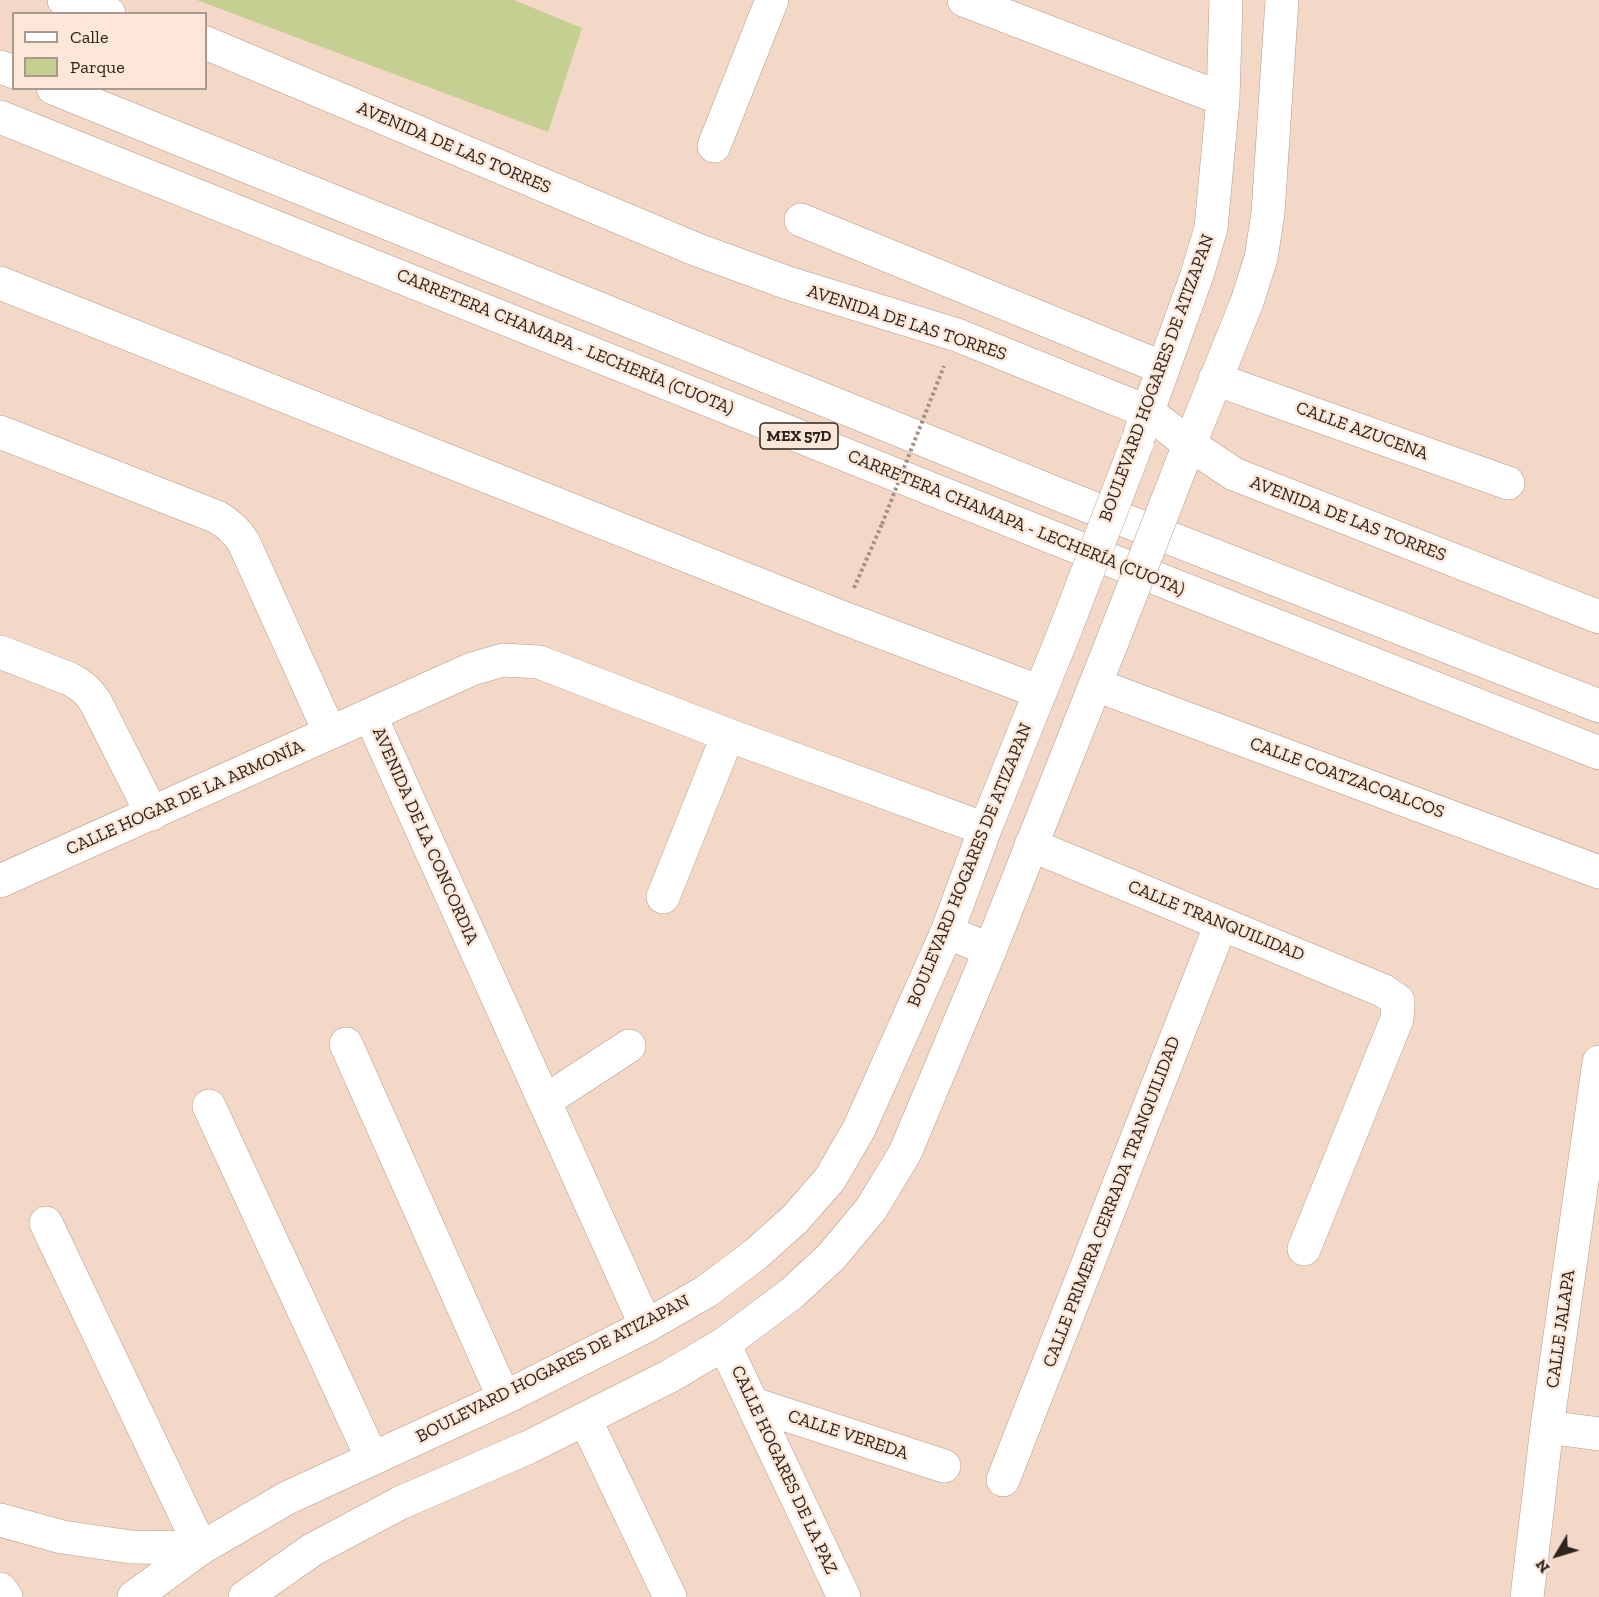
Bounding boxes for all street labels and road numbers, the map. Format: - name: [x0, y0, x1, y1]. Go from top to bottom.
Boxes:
- street label: AVENIDA DE LAS TORRES: [354, 97, 554, 199]
- street label: BOULEVARD HOGARES DE ATIZAPAN: [1095, 231, 1219, 525]
- street label: CARRETERA CHAMAPA - LECHERÍA (CUOTA): [393, 264, 737, 420]
- street label: AVENIDA DE LAS TORRES: [805, 281, 1009, 365]
- street label: CALLE AZUCENA: [1293, 397, 1431, 465]
- road number: MEX 57D: [760, 423, 838, 449]
- street label: CARRETERA CHAMAPA - LECHERÍA (CUOTA): [844, 445, 1188, 601]
- street label: AVENIDA DE LAS TORRES: [1247, 472, 1449, 566]
- street label: BOULEVARD HOGARES DE ATIZAPAN: [903, 720, 1037, 1010]
- street label: AVENIDA DE LA CONCORDIA: [367, 724, 483, 948]
- street label: CALLE COATZACOALCOS: [1247, 733, 1447, 823]
- street label: CALLE HOGAR DE LA ARMONÍA: [63, 736, 307, 860]
- street label: CALLE TRANQUILIDAD: [1125, 876, 1307, 966]
- street label: CALLE PRIMERA CERRADA TRANQUILIDAD: [1039, 1033, 1185, 1371]
- street label: CALLE JALAPA: [1542, 1268, 1580, 1390]
- street label: BOULEVARD HOGARES DE ATIZAPAN: [413, 1290, 693, 1448]
- street label: CALLE HOGARES DE LA PAZ: [726, 1362, 842, 1578]
- street label: CALLE VEREDA: [785, 1405, 911, 1465]

